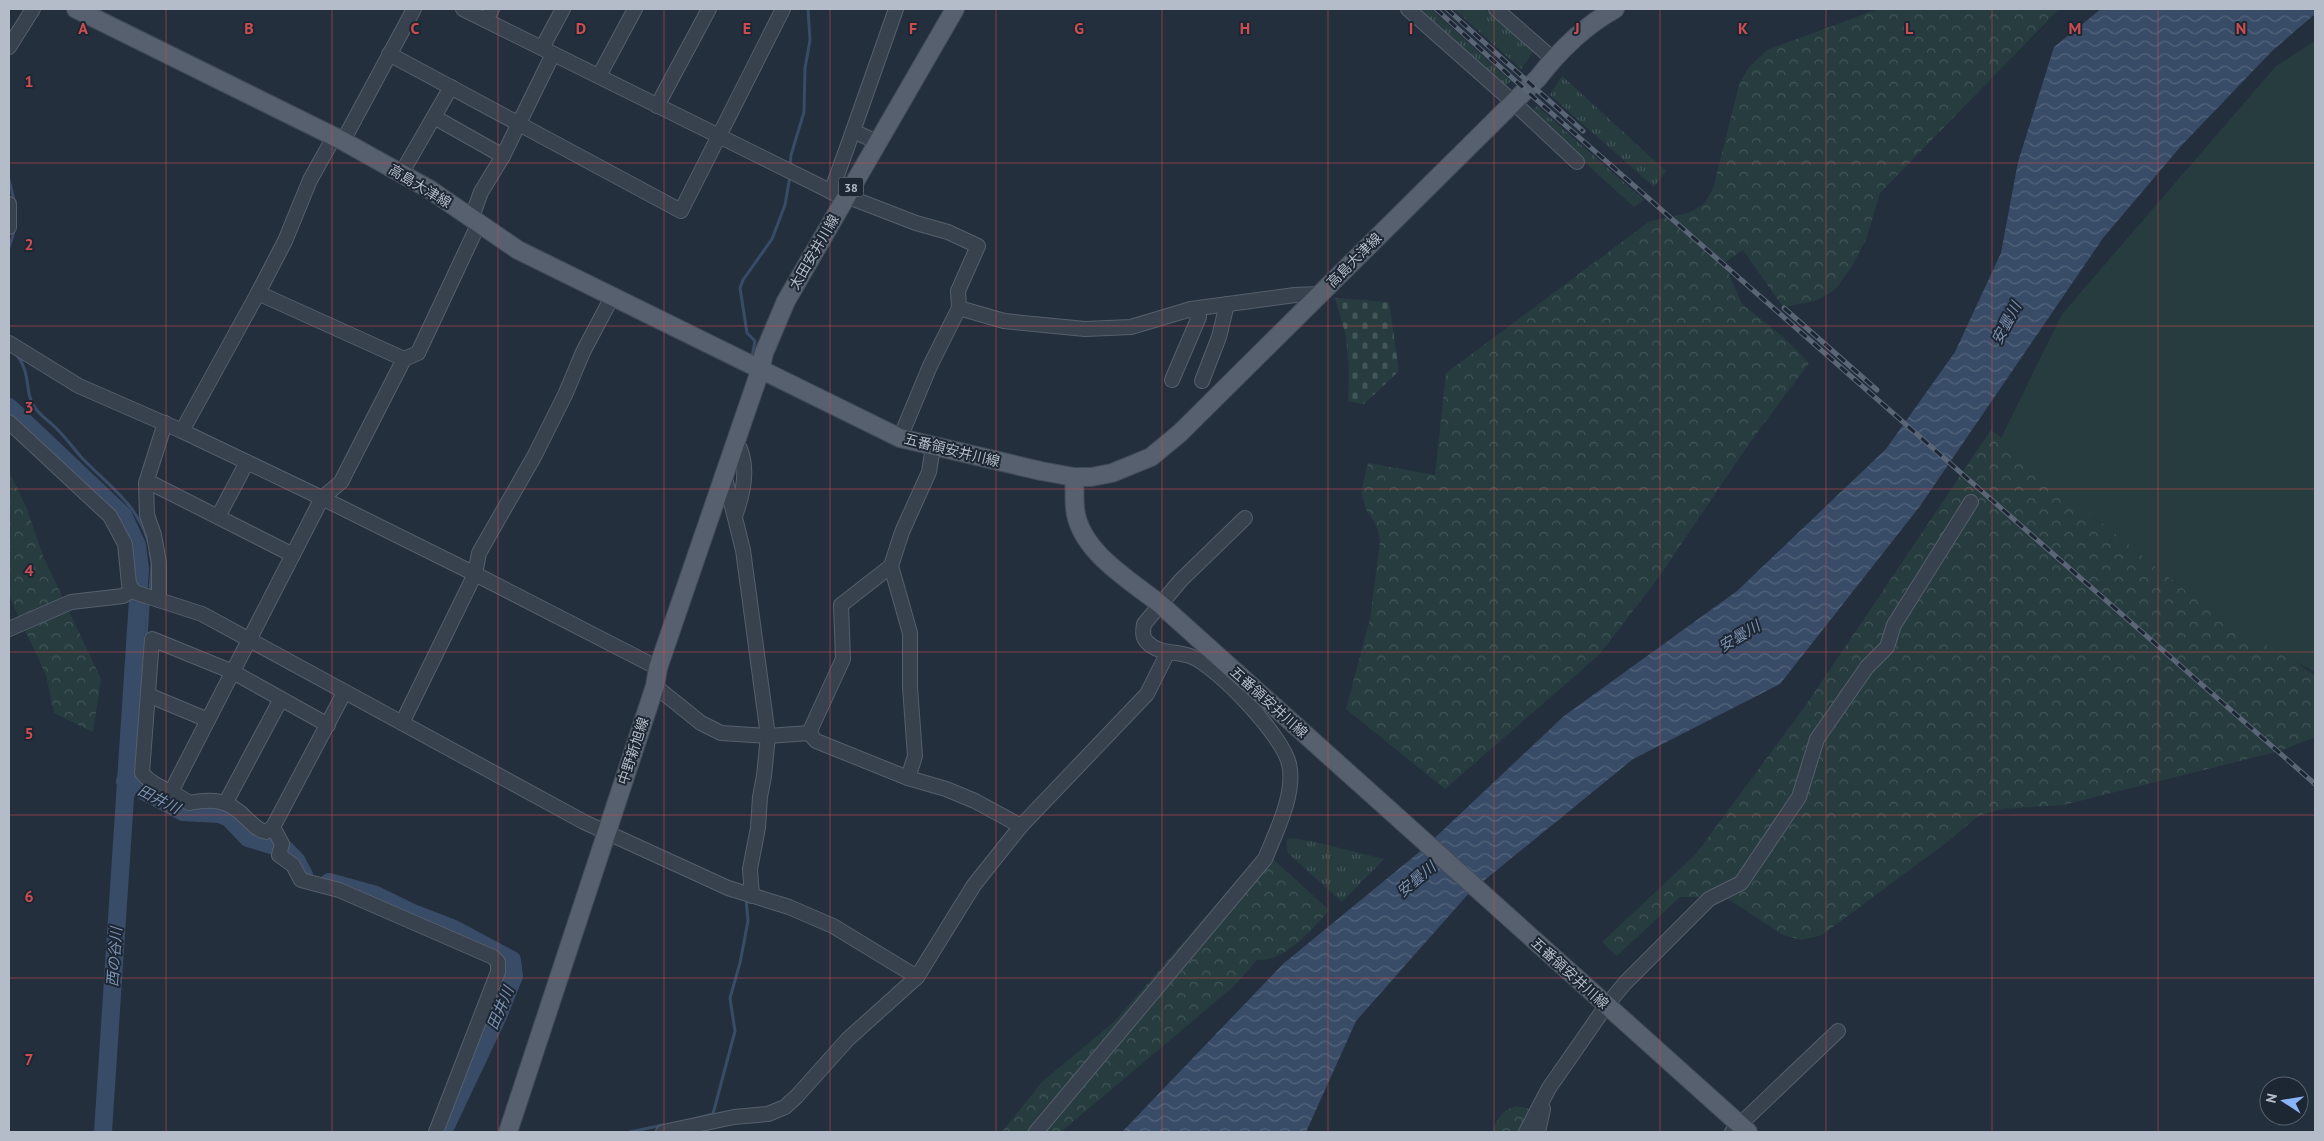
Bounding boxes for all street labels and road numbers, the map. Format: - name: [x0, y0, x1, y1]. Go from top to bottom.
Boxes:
- street label: 高島大津線: [385, 160, 455, 212]
- road number: 38: [838, 178, 864, 196]
- street label: 太田安井川線: [785, 211, 843, 293]
- street label: 高島大津線: [1323, 229, 1385, 291]
- street label: 五番領安井川線: [902, 429, 1002, 471]
- street label: 五番領安井川線: [1227, 663, 1311, 741]
- street label: 中野新旭線: [614, 715, 652, 787]
- street label: 五番領安井川線: [1528, 934, 1612, 1012]

